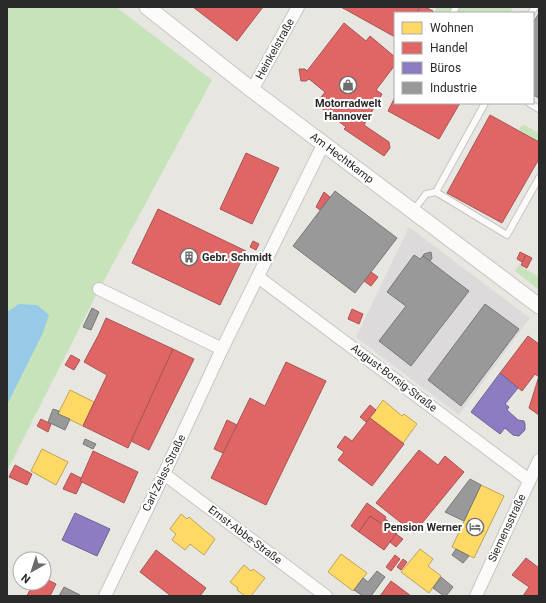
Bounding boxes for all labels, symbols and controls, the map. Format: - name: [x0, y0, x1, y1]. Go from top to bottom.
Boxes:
- legend: [394, 12, 534, 104]
- street label: Heinkelstraße: [253, 16, 297, 82]
- text: Wohnen: [430, 21, 474, 35]
- text: Handel: [430, 41, 468, 55]
- text: Büros: [430, 61, 461, 75]
- shop icon: Motorradwelt Hannover: [338, 75, 358, 95]
- text: Industrie: [430, 81, 477, 95]
- place label: Motorradwelt Hannover: [315, 97, 381, 123]
- street label: Am Hechtkamp: [308, 130, 376, 186]
- building icon: Gebr. Schmidt: [179, 247, 199, 267]
- place label: Gebr. Schmidt: [202, 251, 272, 264]
- street label: August-Borsig-Straße: [348, 341, 440, 415]
- street label: Carl-Zeiss-Straße: [140, 432, 188, 514]
- street label: Siemensstraße: [486, 492, 528, 564]
- street label: Ernst-Abbe-Straße: [206, 503, 284, 567]
- hotel icon: Pension Werner: [465, 517, 485, 537]
- place label: Pension Werner: [384, 521, 462, 534]
- north arrow: [12, 551, 52, 591]
- text: N: [19, 571, 33, 586]

